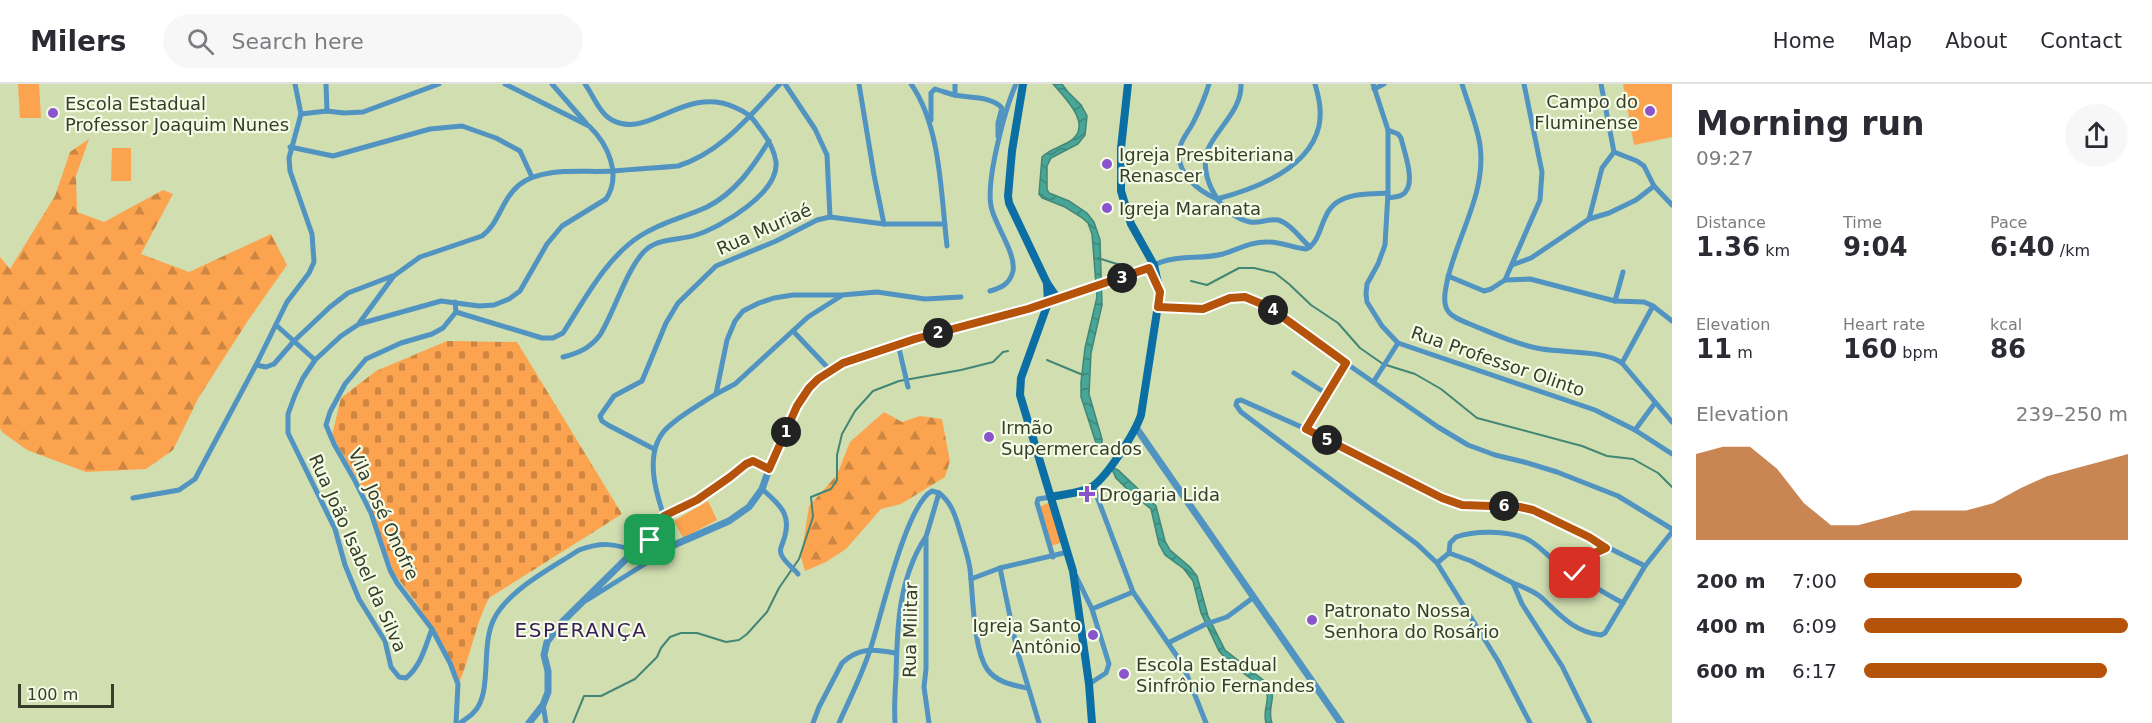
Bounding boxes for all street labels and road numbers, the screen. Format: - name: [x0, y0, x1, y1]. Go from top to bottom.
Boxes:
- street label: Rua Muriaé: [713, 199, 815, 259]
- street label: Rua Professor Olinto: [1408, 321, 1588, 401]
- street label: Vila José Onofre: [344, 445, 424, 583]
- street label: Rua João Isabel da Silva: [305, 451, 411, 655]
- street label: Rua Militar: [899, 581, 921, 678]

